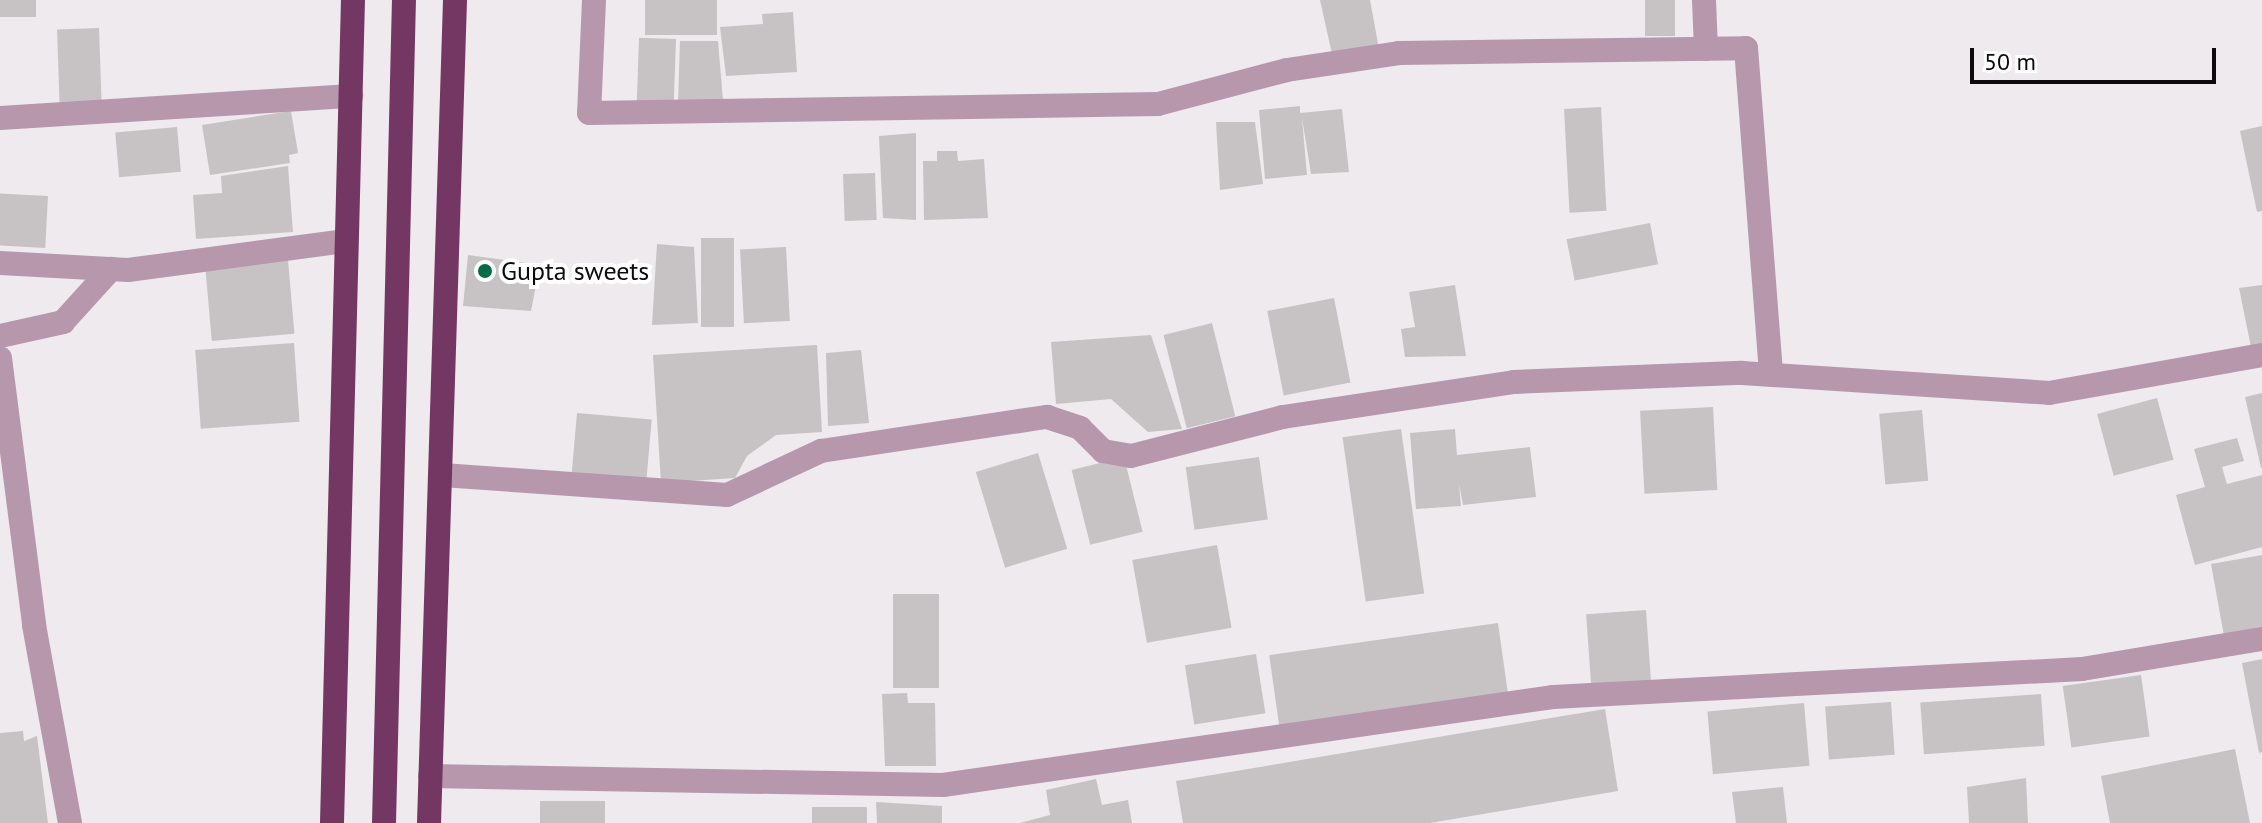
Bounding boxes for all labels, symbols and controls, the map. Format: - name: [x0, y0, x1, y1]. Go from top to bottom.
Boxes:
- scale bar: [1974, 32, 2220, 82]
- text: 50 m: [1984, 46, 2036, 77]
- place label: Gupta sweets: [501, 255, 649, 287]
- marker: Gupta sweets: [476, 262, 494, 280]

